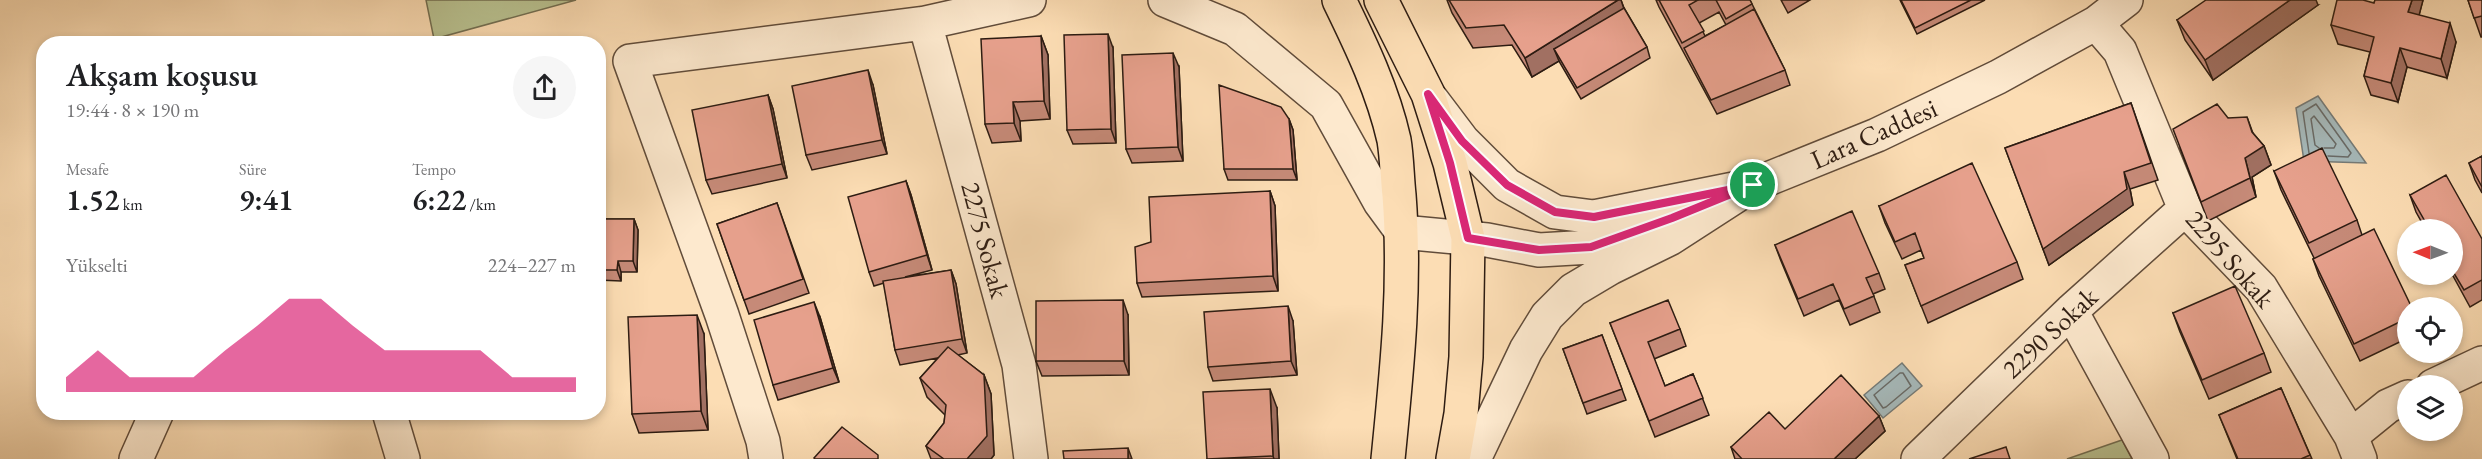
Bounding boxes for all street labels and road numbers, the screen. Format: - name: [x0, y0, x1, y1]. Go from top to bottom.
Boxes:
- street label: Lara Caddesi: [1805, 90, 1943, 177]
- street label: 2275 Sokak: [953, 178, 1018, 302]
- street label: 2295 Sokak: [2178, 202, 2283, 315]
- street label: 2290 Sokak: [1994, 279, 2105, 386]

